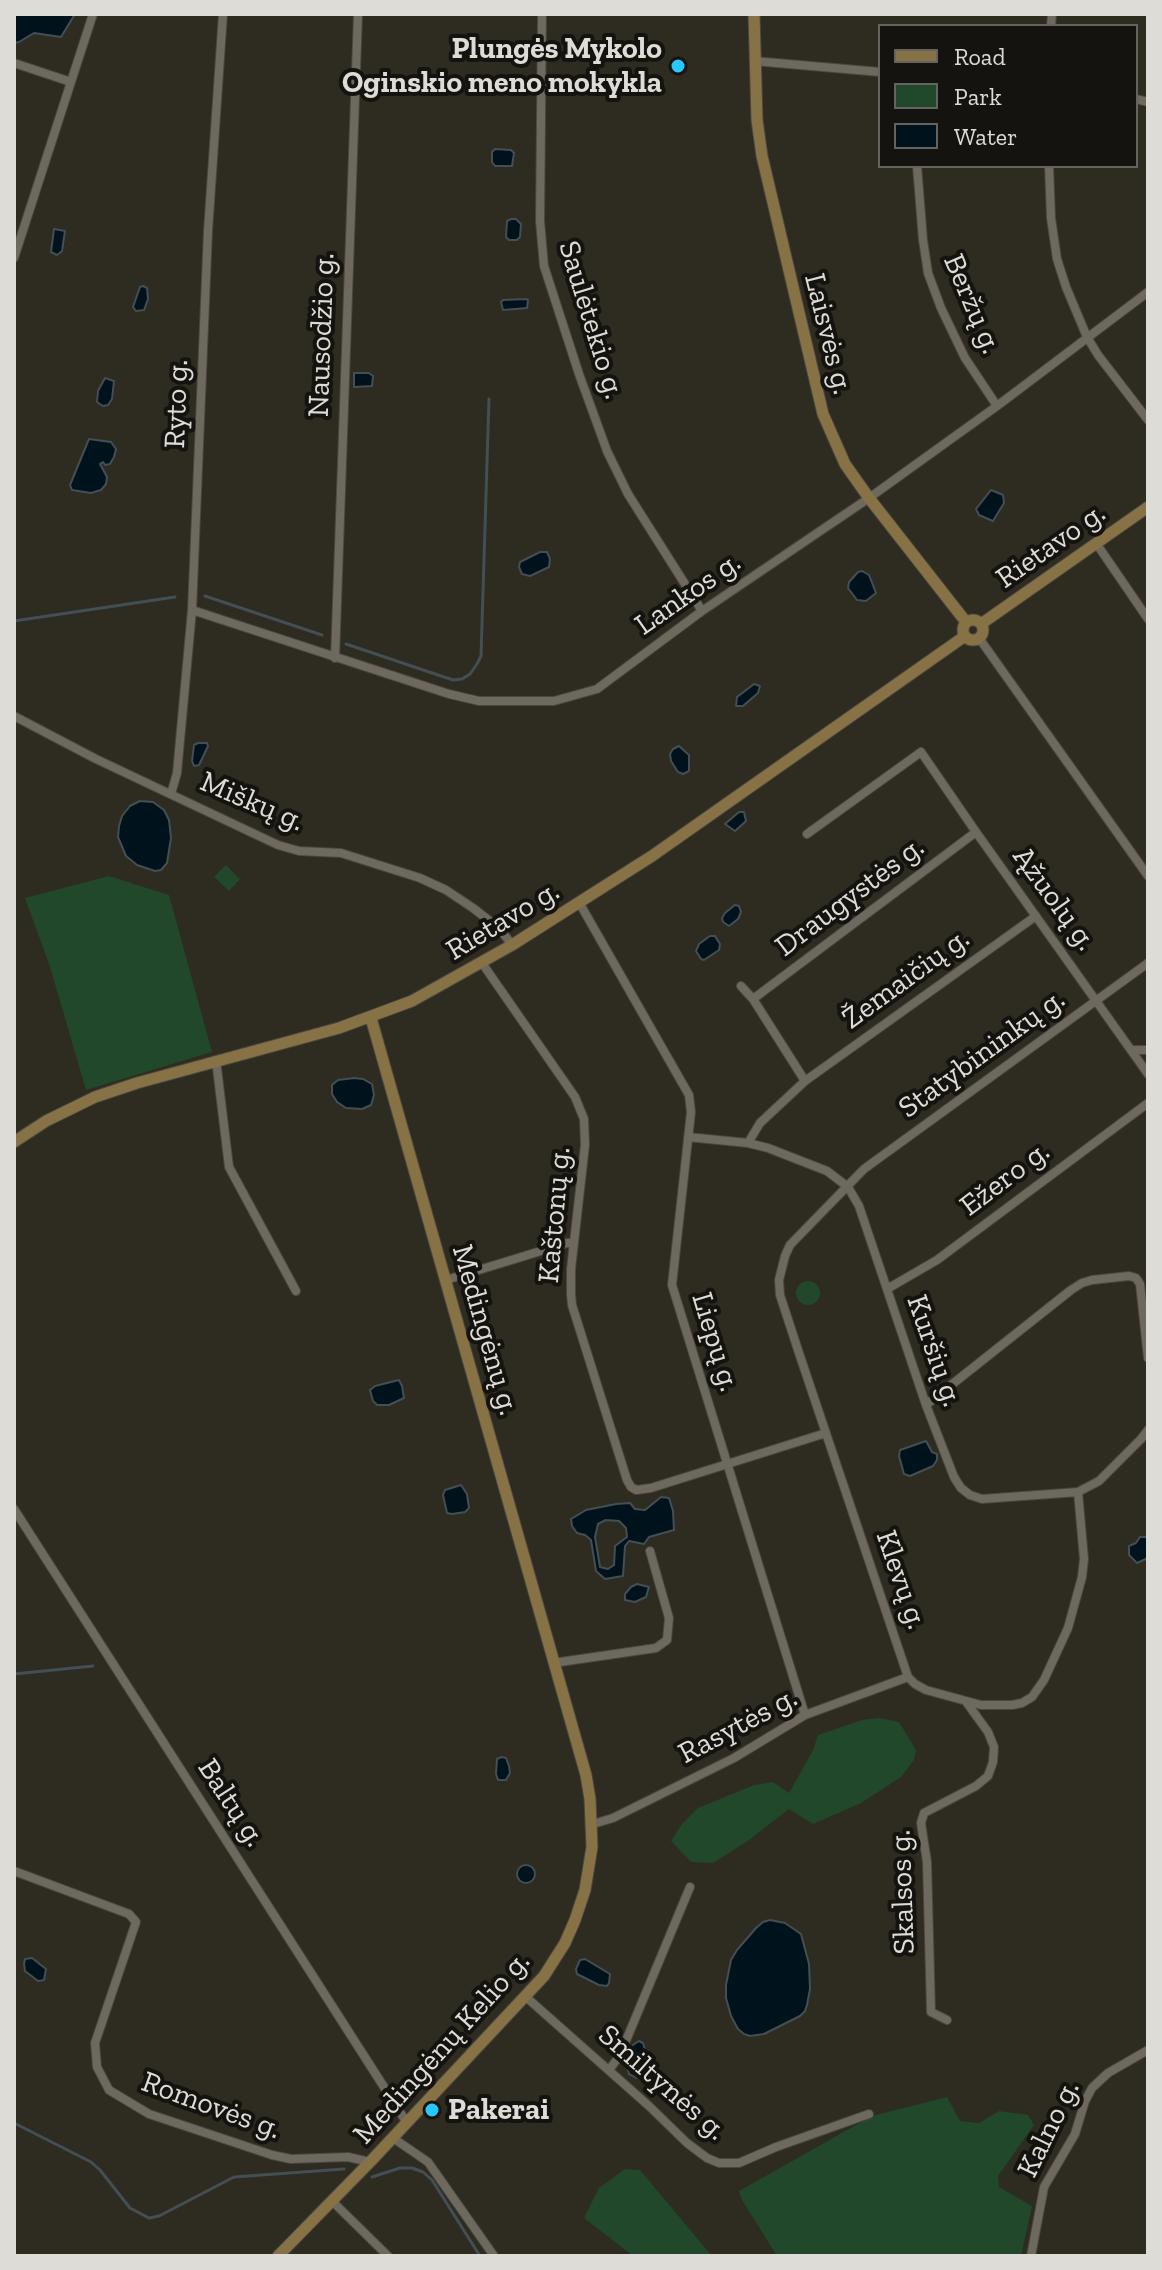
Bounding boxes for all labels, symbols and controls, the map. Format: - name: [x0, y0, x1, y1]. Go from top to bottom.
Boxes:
- legend: [878, 24, 1138, 168]
- place label: Plungės Mykolo Oginskio meno mokykla: [342, 31, 662, 102]
- text: Road: [954, 42, 1006, 71]
- marker: Plungės Mykolo Oginskio meno mokykla: [669, 57, 687, 75]
- text: Park: [954, 82, 1002, 111]
- text: Water: [954, 122, 1017, 151]
- street label: Saulėtekio g.: [550, 237, 632, 403]
- street label: Beržų g.: [935, 249, 1009, 359]
- street label: Nausodžio g.: [301, 252, 343, 418]
- street label: Laisvės g.: [796, 270, 860, 398]
- street label: Ryto g.: [157, 359, 197, 449]
- street label: Rietavo g.: [989, 495, 1113, 597]
- street label: Lankos g.: [628, 545, 748, 643]
- street label: Miškų g.: [195, 764, 309, 840]
- street label: Draugystės g.: [768, 829, 932, 965]
- street label: Ąžuolų g.: [1004, 840, 1104, 958]
- street label: Rietavo g.: [440, 873, 566, 969]
- street label: Žemaičių g.: [835, 921, 977, 1037]
- street label: Statybininkų g.: [892, 982, 1072, 1126]
- street label: Ežero g.: [953, 1134, 1057, 1224]
- street label: Kaštonų g.: [531, 1145, 579, 1285]
- street label: Medingėnų g.: [443, 1241, 527, 1419]
- street label: Liepų g.: [683, 1288, 747, 1396]
- street label: Kuršių g.: [898, 1290, 970, 1412]
- street label: Klevų g.: [867, 1526, 935, 1634]
- street label: Rasytės g.: [673, 1680, 803, 1772]
- street label: Baltų g.: [189, 1752, 273, 1854]
- street label: Skalsos g.: [883, 1829, 923, 1955]
- street label: Medingėnų Kelio g.: [346, 1944, 538, 2152]
- street label: Smiltynės g.: [590, 2018, 734, 2148]
- street label: Romovės g.: [137, 2064, 285, 2148]
- street label: Kalno g.: [1010, 2075, 1088, 2183]
- place label: Pakerai: [448, 2092, 549, 2128]
- marker: Pakerai: [423, 2101, 441, 2119]

